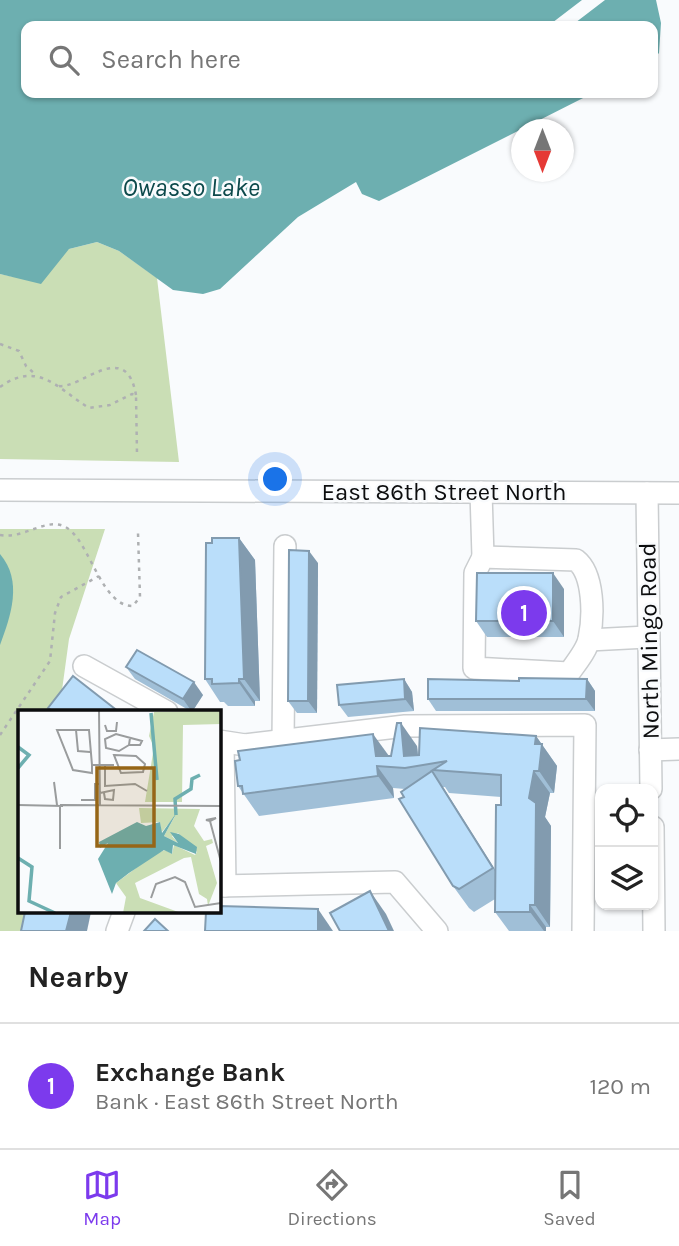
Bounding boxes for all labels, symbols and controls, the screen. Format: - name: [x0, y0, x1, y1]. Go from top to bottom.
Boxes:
- search box: [21, 21, 658, 98]
- icon: search: [45, 41, 83, 79]
- text: Search here: [101, 44, 241, 75]
- north arrow: [511, 119, 574, 182]
- water label: Owasso Lake: [122, 172, 260, 203]
- your location: [258, 462, 292, 496]
- street label: East 86th Street North: [321, 478, 567, 506]
- street label: North Mingo Road: [633, 542, 665, 740]
- pin: 1: [501, 587, 547, 639]
- inset map: [18, 710, 220, 914]
- map controls: [595, 784, 658, 910]
- button: locate: [595, 784, 658, 847]
- button: layers: [595, 847, 658, 910]
- text: Nearby: [28, 959, 128, 995]
- text: Exchange Bank: [95, 1057, 285, 1088]
- text: 1: [47, 1073, 55, 1100]
- text: 120 m: [589, 1073, 651, 1100]
- text: Bank · East 86th Street North: [95, 1088, 399, 1115]
- tab: Map: [83, 1166, 121, 1230]
- tab: Directions: [288, 1166, 377, 1230]
- tab: Saved: [543, 1166, 596, 1230]

